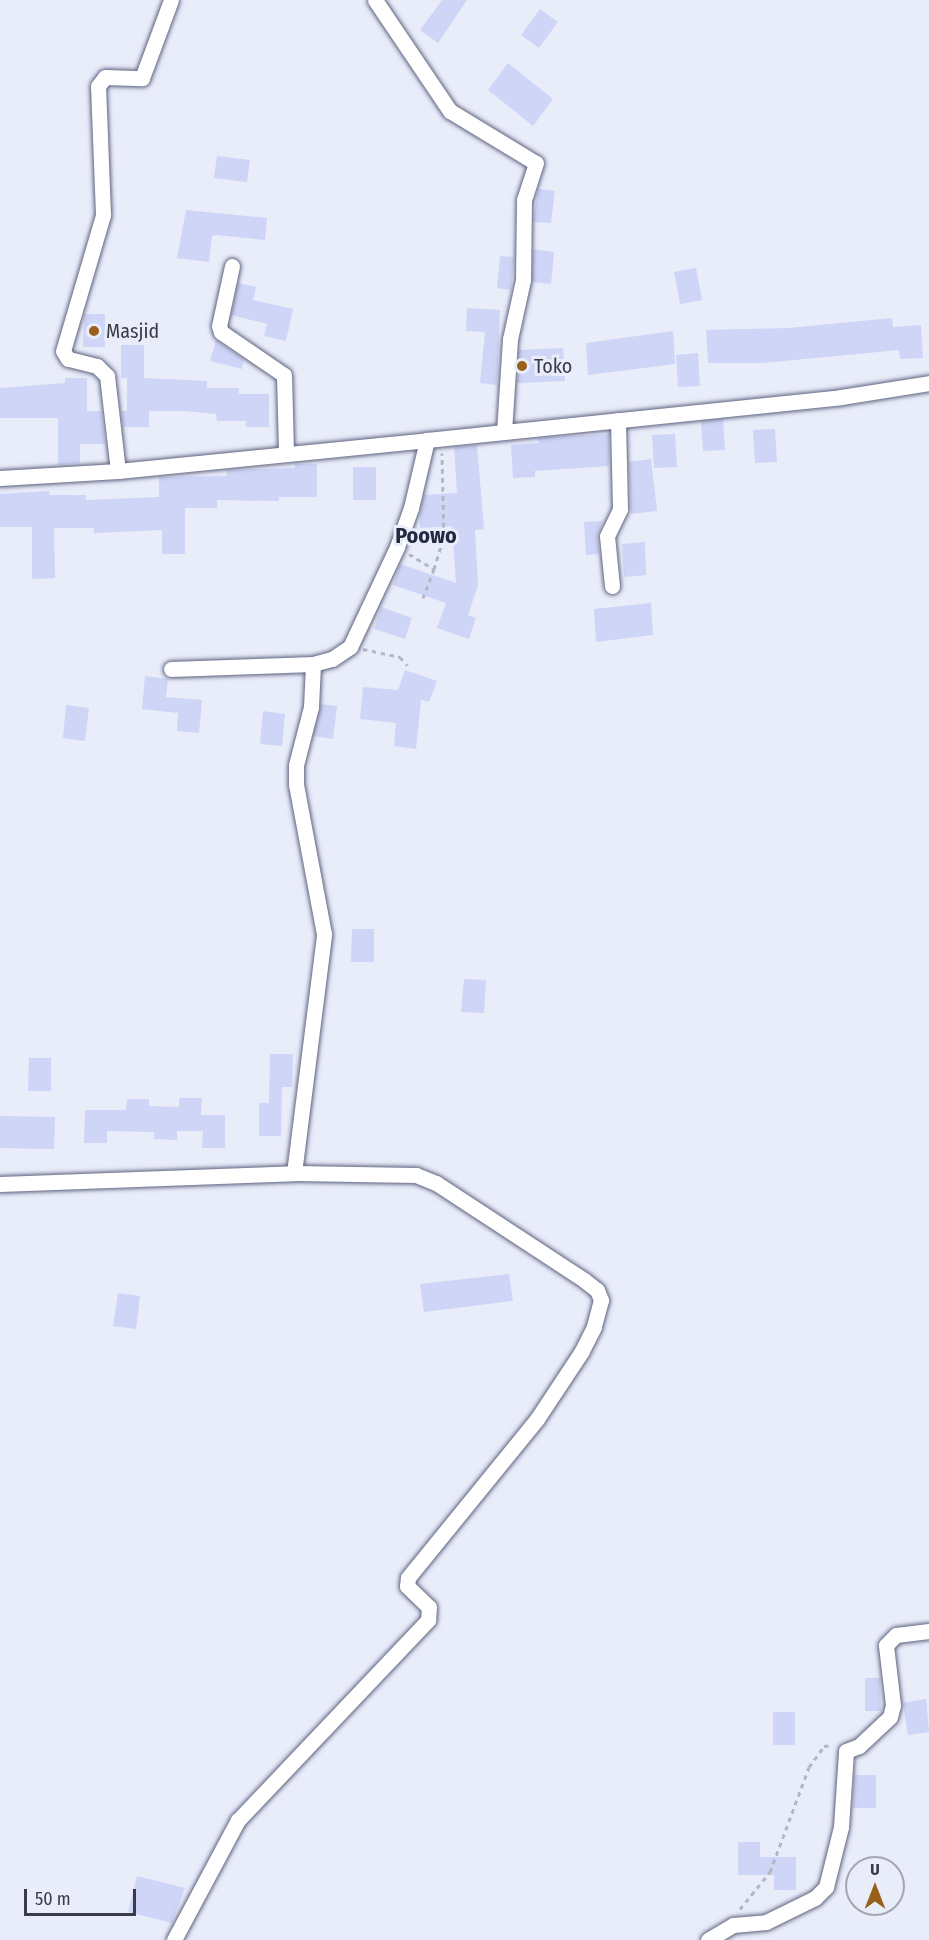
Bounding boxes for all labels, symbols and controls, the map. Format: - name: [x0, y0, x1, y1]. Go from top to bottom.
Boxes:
- place label: Masjid: [106, 319, 159, 343]
- marker: Masjid: [87, 324, 101, 338]
- place label: Toko: [534, 354, 572, 378]
- marker: Toko: [515, 359, 529, 373]
- district label: Poowo: [395, 523, 457, 549]
- north arrow: [845, 1856, 905, 1916]
- text: U: [870, 1860, 880, 1879]
- scale bar: [27, 1877, 140, 1915]
- text: 50 m: [35, 1888, 71, 1910]

